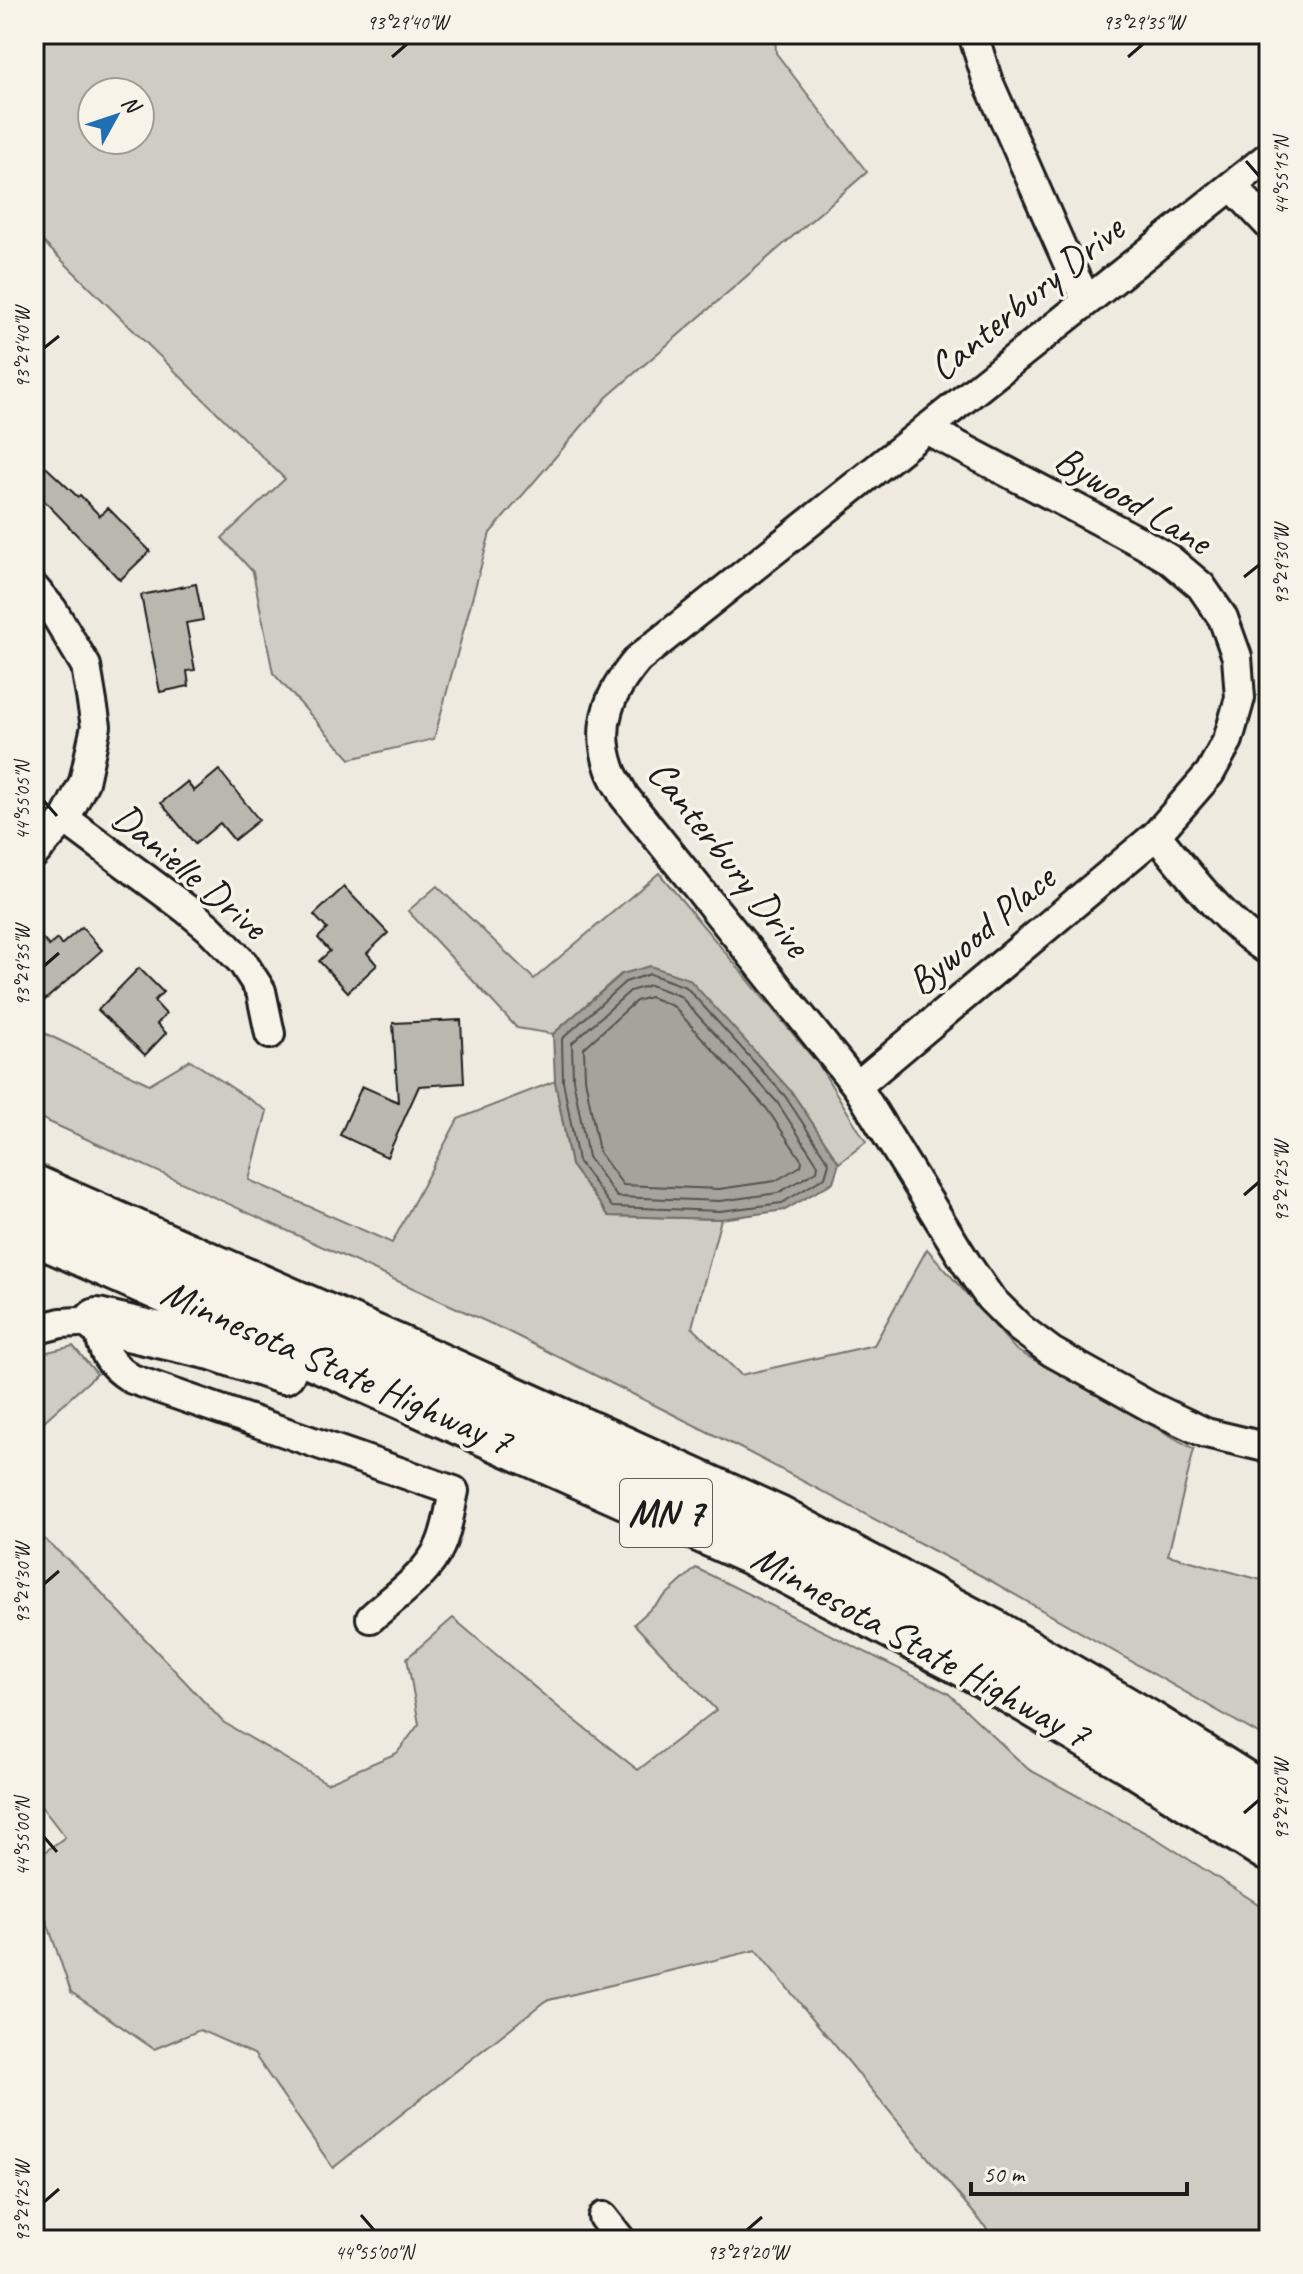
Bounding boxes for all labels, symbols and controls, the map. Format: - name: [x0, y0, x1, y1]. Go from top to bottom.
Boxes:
- text: 93°29'40"W: [366, 10, 451, 35]
- text: 93°29'35"W: [1102, 10, 1187, 35]
- north arrow: [76, 76, 156, 156]
- text: N: [115, 90, 148, 121]
- text: 44°55'15"N: [1269, 134, 1294, 215]
- street label: Canterbury Drive: [918, 202, 1136, 392]
- text: 93°29'40"W: [10, 304, 35, 389]
- street label: Bywood Lane: [1046, 434, 1223, 568]
- text: 93°29'30"W: [1269, 521, 1294, 606]
- street label: Canterbury Drive: [636, 749, 823, 969]
- text: 44°55'05"N: [10, 759, 35, 840]
- street label: Danielle Drive: [102, 792, 280, 952]
- street label: Bywood Place: [897, 852, 1068, 1006]
- text: 93°29'35"W: [10, 922, 35, 1007]
- text: 93°29'25"W: [1269, 1138, 1294, 1223]
- street label: Minnesota State Highway 7: [154, 1267, 522, 1468]
- road number: MN 7: [620, 1479, 712, 1547]
- street label: Minnesota State Highway 7: [743, 1532, 1101, 1761]
- text: 93°29'30"W: [10, 1540, 35, 1625]
- text: 93°29'20"W: [1269, 1756, 1294, 1841]
- text: 44°55'00"N: [10, 1795, 35, 1876]
- scale bar: [971, 2146, 1187, 2196]
- text: 93°29'25"W: [10, 2158, 35, 2243]
- text: 50 m: [983, 2159, 1026, 2189]
- text: 44°55'00"N: [335, 2240, 416, 2265]
- text: 93°29'20"W: [706, 2240, 791, 2265]

